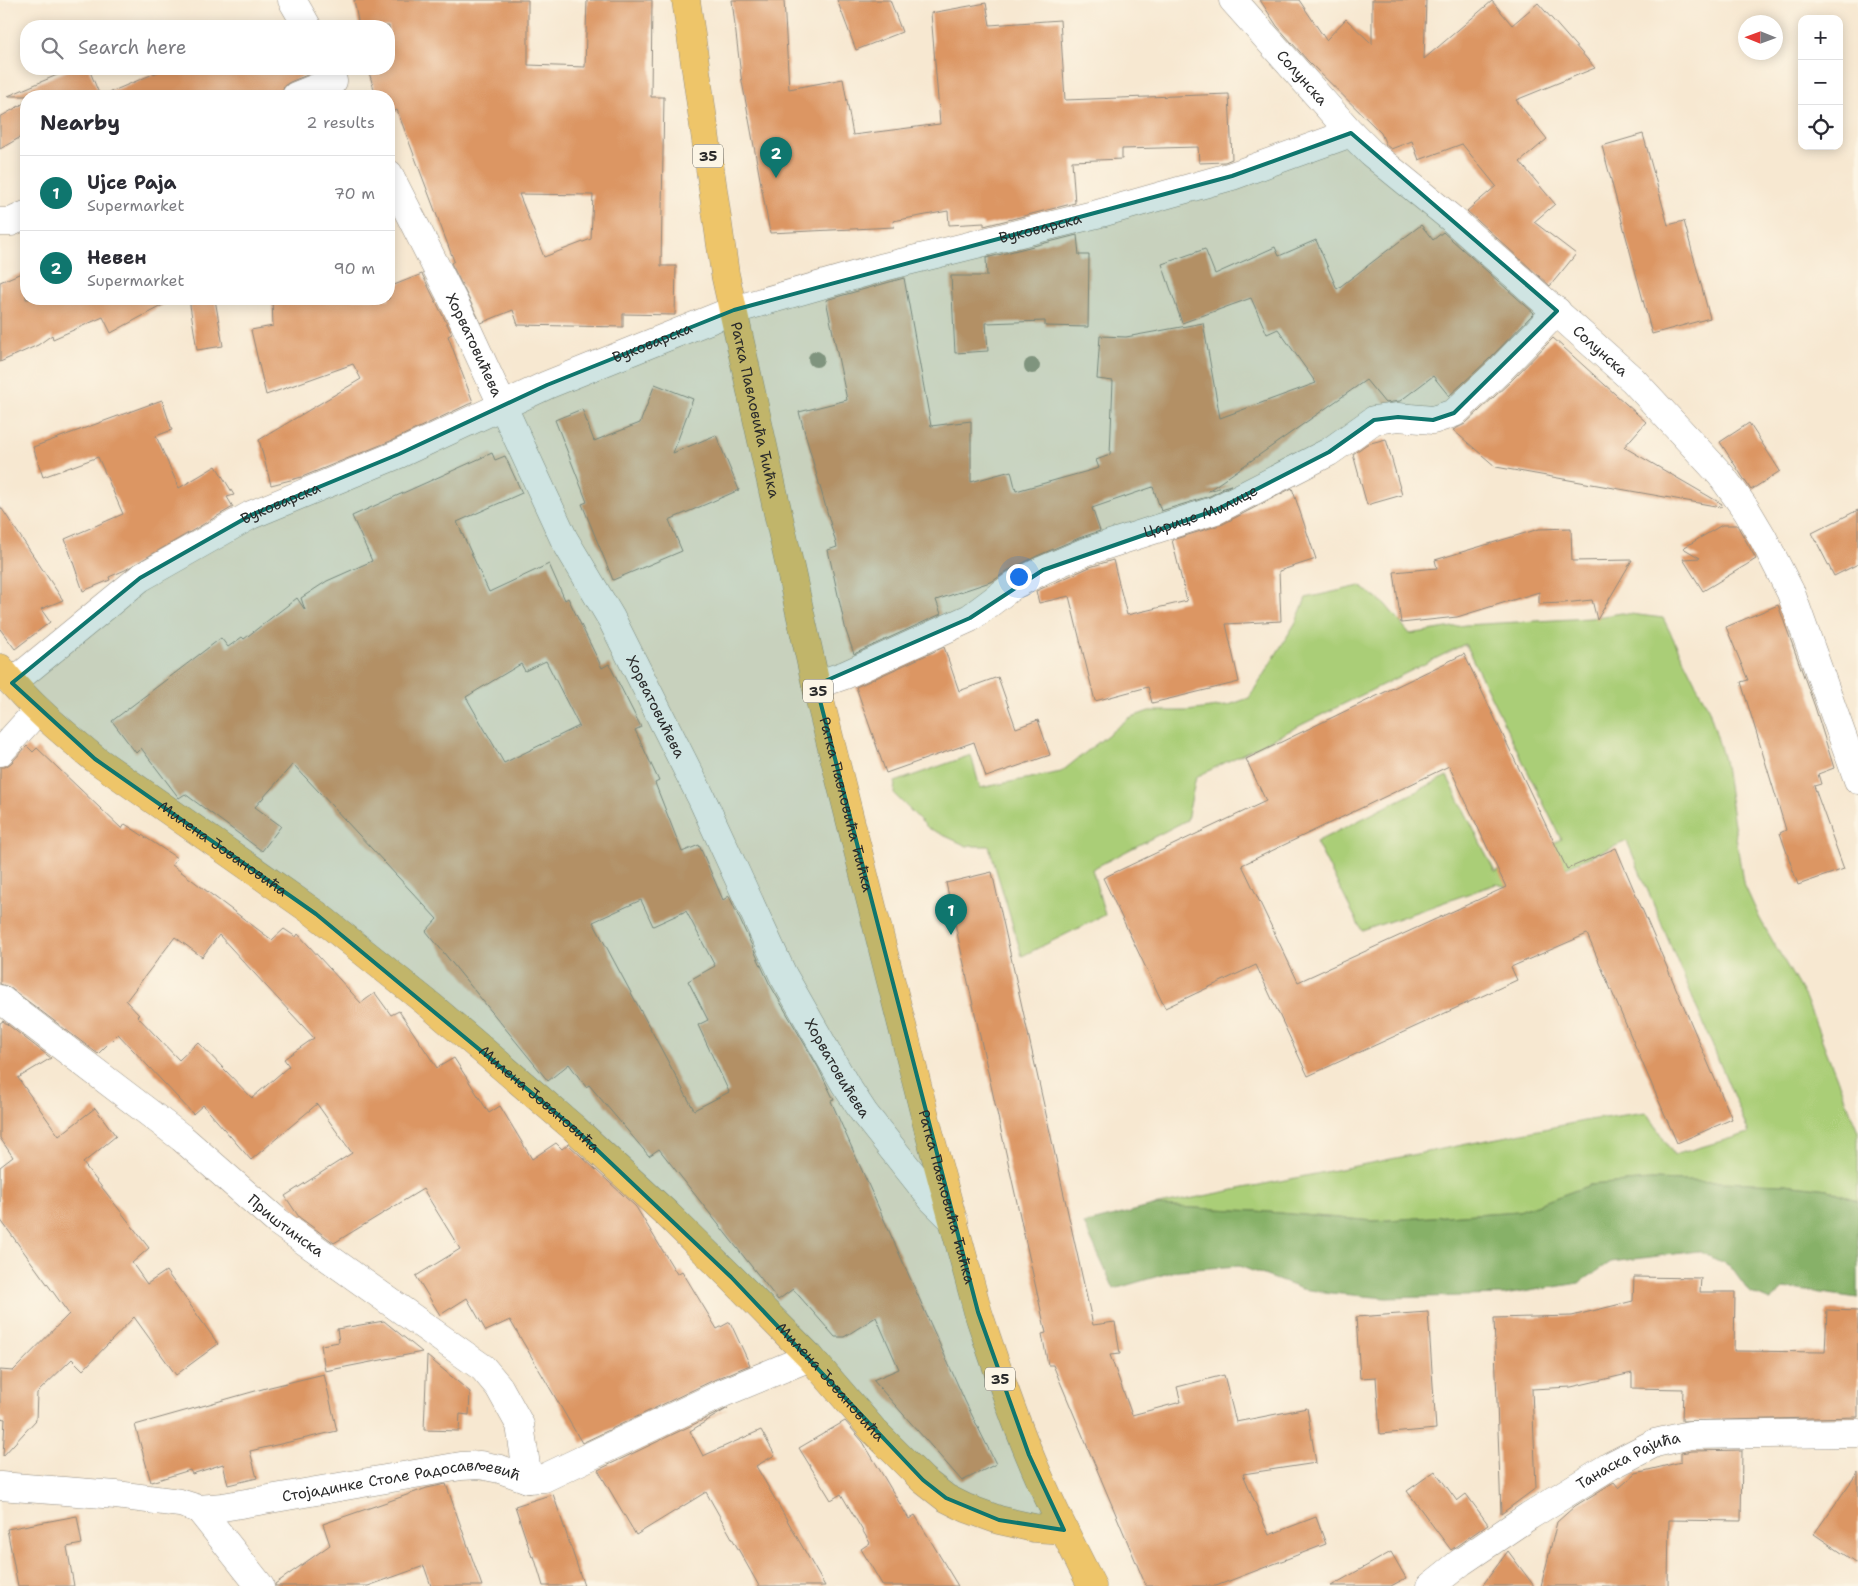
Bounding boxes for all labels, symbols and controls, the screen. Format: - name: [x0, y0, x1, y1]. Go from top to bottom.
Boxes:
- north arrow: [1738, 15, 1783, 60]
- map controls: [1798, 15, 1843, 150]
- button: +: [1798, 15, 1843, 60]
- search box: [20, 20, 395, 75]
- icon: search: [38, 34, 66, 62]
- text: Search here: [78, 35, 187, 60]
- street label: Солунска: [1272, 46, 1332, 110]
- button: −: [1798, 60, 1843, 105]
- button: locate: [1798, 105, 1843, 150]
- text: Nearby: [40, 109, 120, 137]
- text: 2 results: [306, 112, 375, 133]
- pin: 2: [760, 137, 792, 178]
- road number: 35: [693, 144, 723, 168]
- text: Ujce Paja: [87, 170, 177, 195]
- text: 1: [52, 183, 60, 204]
- text: 70 m: [334, 183, 375, 204]
- text: Supermarket: [87, 195, 184, 216]
- street label: Вуковарска: [997, 208, 1084, 248]
- text: Невен: [87, 245, 147, 270]
- text: 2: [50, 258, 62, 279]
- text: 90 m: [334, 258, 375, 279]
- text: Supermarket: [87, 270, 184, 291]
- street label: Хорватовићева: [441, 290, 507, 401]
- street label: Вуковарска: [609, 318, 696, 368]
- street label: Ратка Павловића Ћићка: [726, 320, 784, 501]
- street label: Солунска: [1568, 321, 1633, 381]
- street label: Вуковарска: [237, 477, 324, 529]
- street label: Царице Милице: [1141, 480, 1261, 543]
- your location: [1006, 564, 1032, 590]
- street label: Хорватовићева: [621, 652, 690, 762]
- road number: 35: [803, 679, 833, 702]
- street label: Ратка Павловића Ћићка: [814, 715, 878, 895]
- street label: Милена Јовановића: [154, 796, 292, 901]
- pin: 1: [935, 894, 967, 935]
- street label: Хорватовићева: [800, 1015, 875, 1122]
- street label: Милена Јовановића: [475, 1041, 605, 1158]
- street label: Ратка Павловића Ћићка: [914, 1108, 980, 1287]
- street label: Приштинска: [243, 1190, 328, 1262]
- street label: Милена Јовановића: [771, 1318, 889, 1446]
- road number: 35: [985, 1368, 1015, 1390]
- street label: Танаска Рајића: [1573, 1427, 1683, 1494]
- street label: Стојадинке Столе Радосављевић: [281, 1455, 523, 1507]

